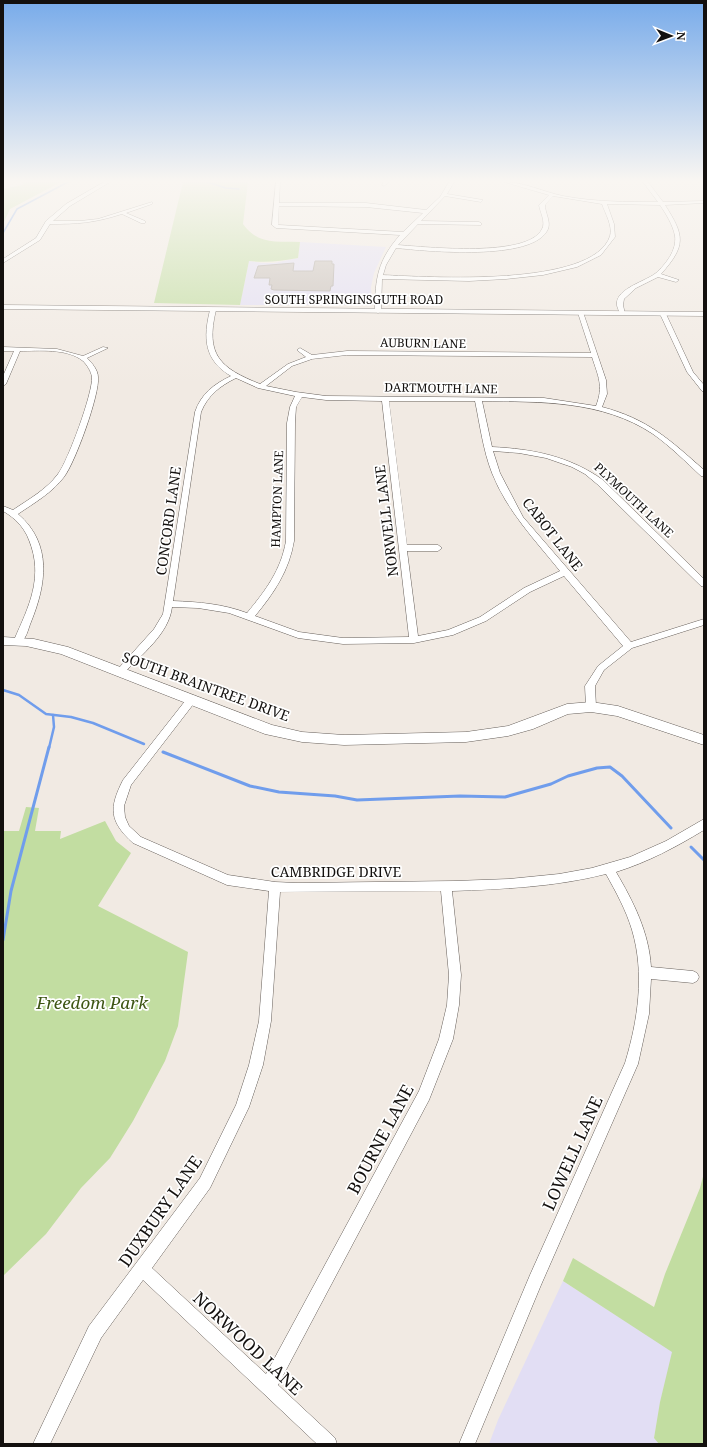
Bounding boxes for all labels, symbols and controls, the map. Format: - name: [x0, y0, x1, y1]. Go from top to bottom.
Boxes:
- north arrow: [651, 16, 691, 56]
- text: N: [674, 32, 689, 41]
- street label: SOUTH SPRINGINSGUTH ROAD: [265, 291, 444, 308]
- street label: AUBURN LANE: [380, 334, 466, 352]
- street label: DARTMOUTH LANE: [384, 379, 498, 397]
- street label: HAMPTON LANE: [267, 450, 287, 548]
- street label: PLYMOUTH LANE: [591, 459, 677, 541]
- street label: NORWELL LANE: [370, 464, 402, 578]
- street label: CONCORD LANE: [151, 465, 185, 577]
- street label: CABOT LANE: [518, 493, 588, 575]
- street label: SOUTH BRAINTREE DRIVE: [120, 647, 293, 725]
- street label: CAMBRIDGE DRIVE: [271, 862, 401, 881]
- park label: Freedom Park: [35, 991, 149, 1014]
- street label: BOURNE LANE: [341, 1080, 419, 1198]
- street label: LOWELL LANE: [536, 1092, 608, 1214]
- street label: DUXBURY LANE: [113, 1151, 207, 1271]
- street label: NORWOOD LANE: [188, 1286, 308, 1400]

